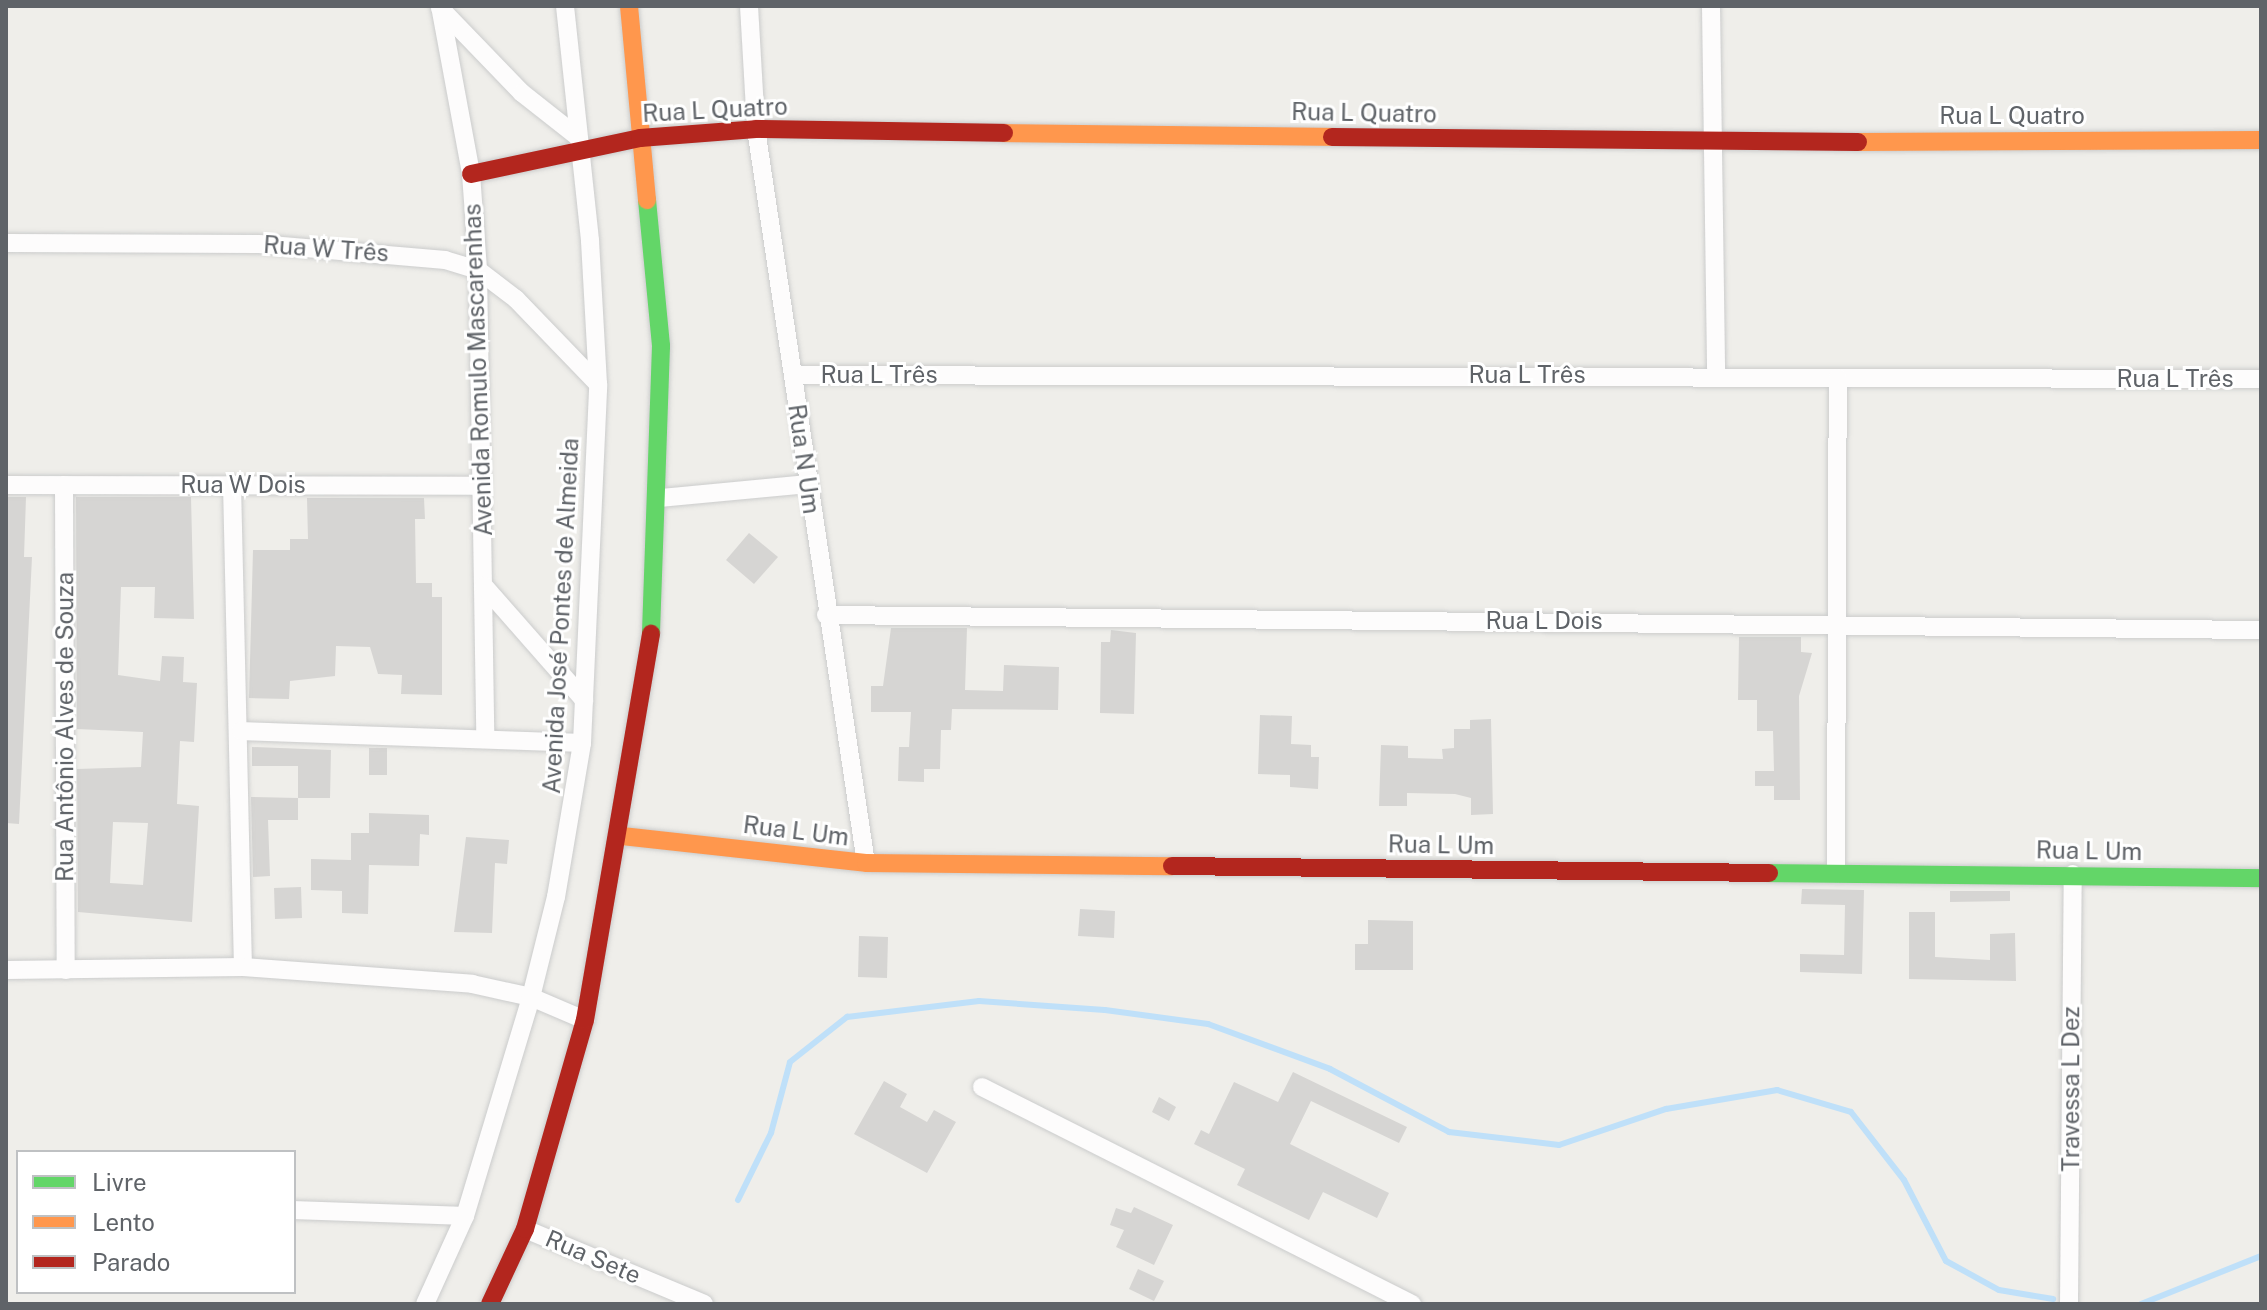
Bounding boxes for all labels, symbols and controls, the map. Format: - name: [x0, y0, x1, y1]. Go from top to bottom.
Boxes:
- street label: Rua L Quatro: [642, 92, 788, 128]
- street label: Rua L Quatro: [1291, 97, 1437, 129]
- street label: Rua L Quatro: [1939, 102, 2085, 130]
- street label: Avenida Romulo Mascarenhas: [458, 203, 498, 537]
- street label: Rua W Três: [262, 230, 390, 268]
- street label: Rua L Três: [820, 361, 938, 389]
- street label: Rua L Três: [1468, 361, 1586, 389]
- street label: Rua L Três: [2116, 365, 2234, 393]
- street label: Rua N Um: [782, 402, 826, 516]
- street label: Avenida José Pontes de Almeida: [537, 437, 585, 795]
- street label: Rua W Dois: [180, 471, 306, 499]
- street label: Rua Antônio Alves de Souza: [51, 572, 79, 882]
- street label: Rua L Dois: [1485, 607, 1603, 635]
- street label: Rua L Um: [741, 810, 851, 852]
- street label: Rua L Um: [1388, 830, 1494, 860]
- street label: Rua L Um: [2036, 836, 2142, 866]
- street label: Travessa L Dez: [2057, 1006, 2085, 1172]
- legend: [16, 1150, 296, 1294]
- text: Livre: [92, 1168, 147, 1196]
- text: Lento: [92, 1208, 155, 1236]
- street label: Rua Sete: [541, 1224, 645, 1290]
- text: Parado: [92, 1248, 170, 1276]

